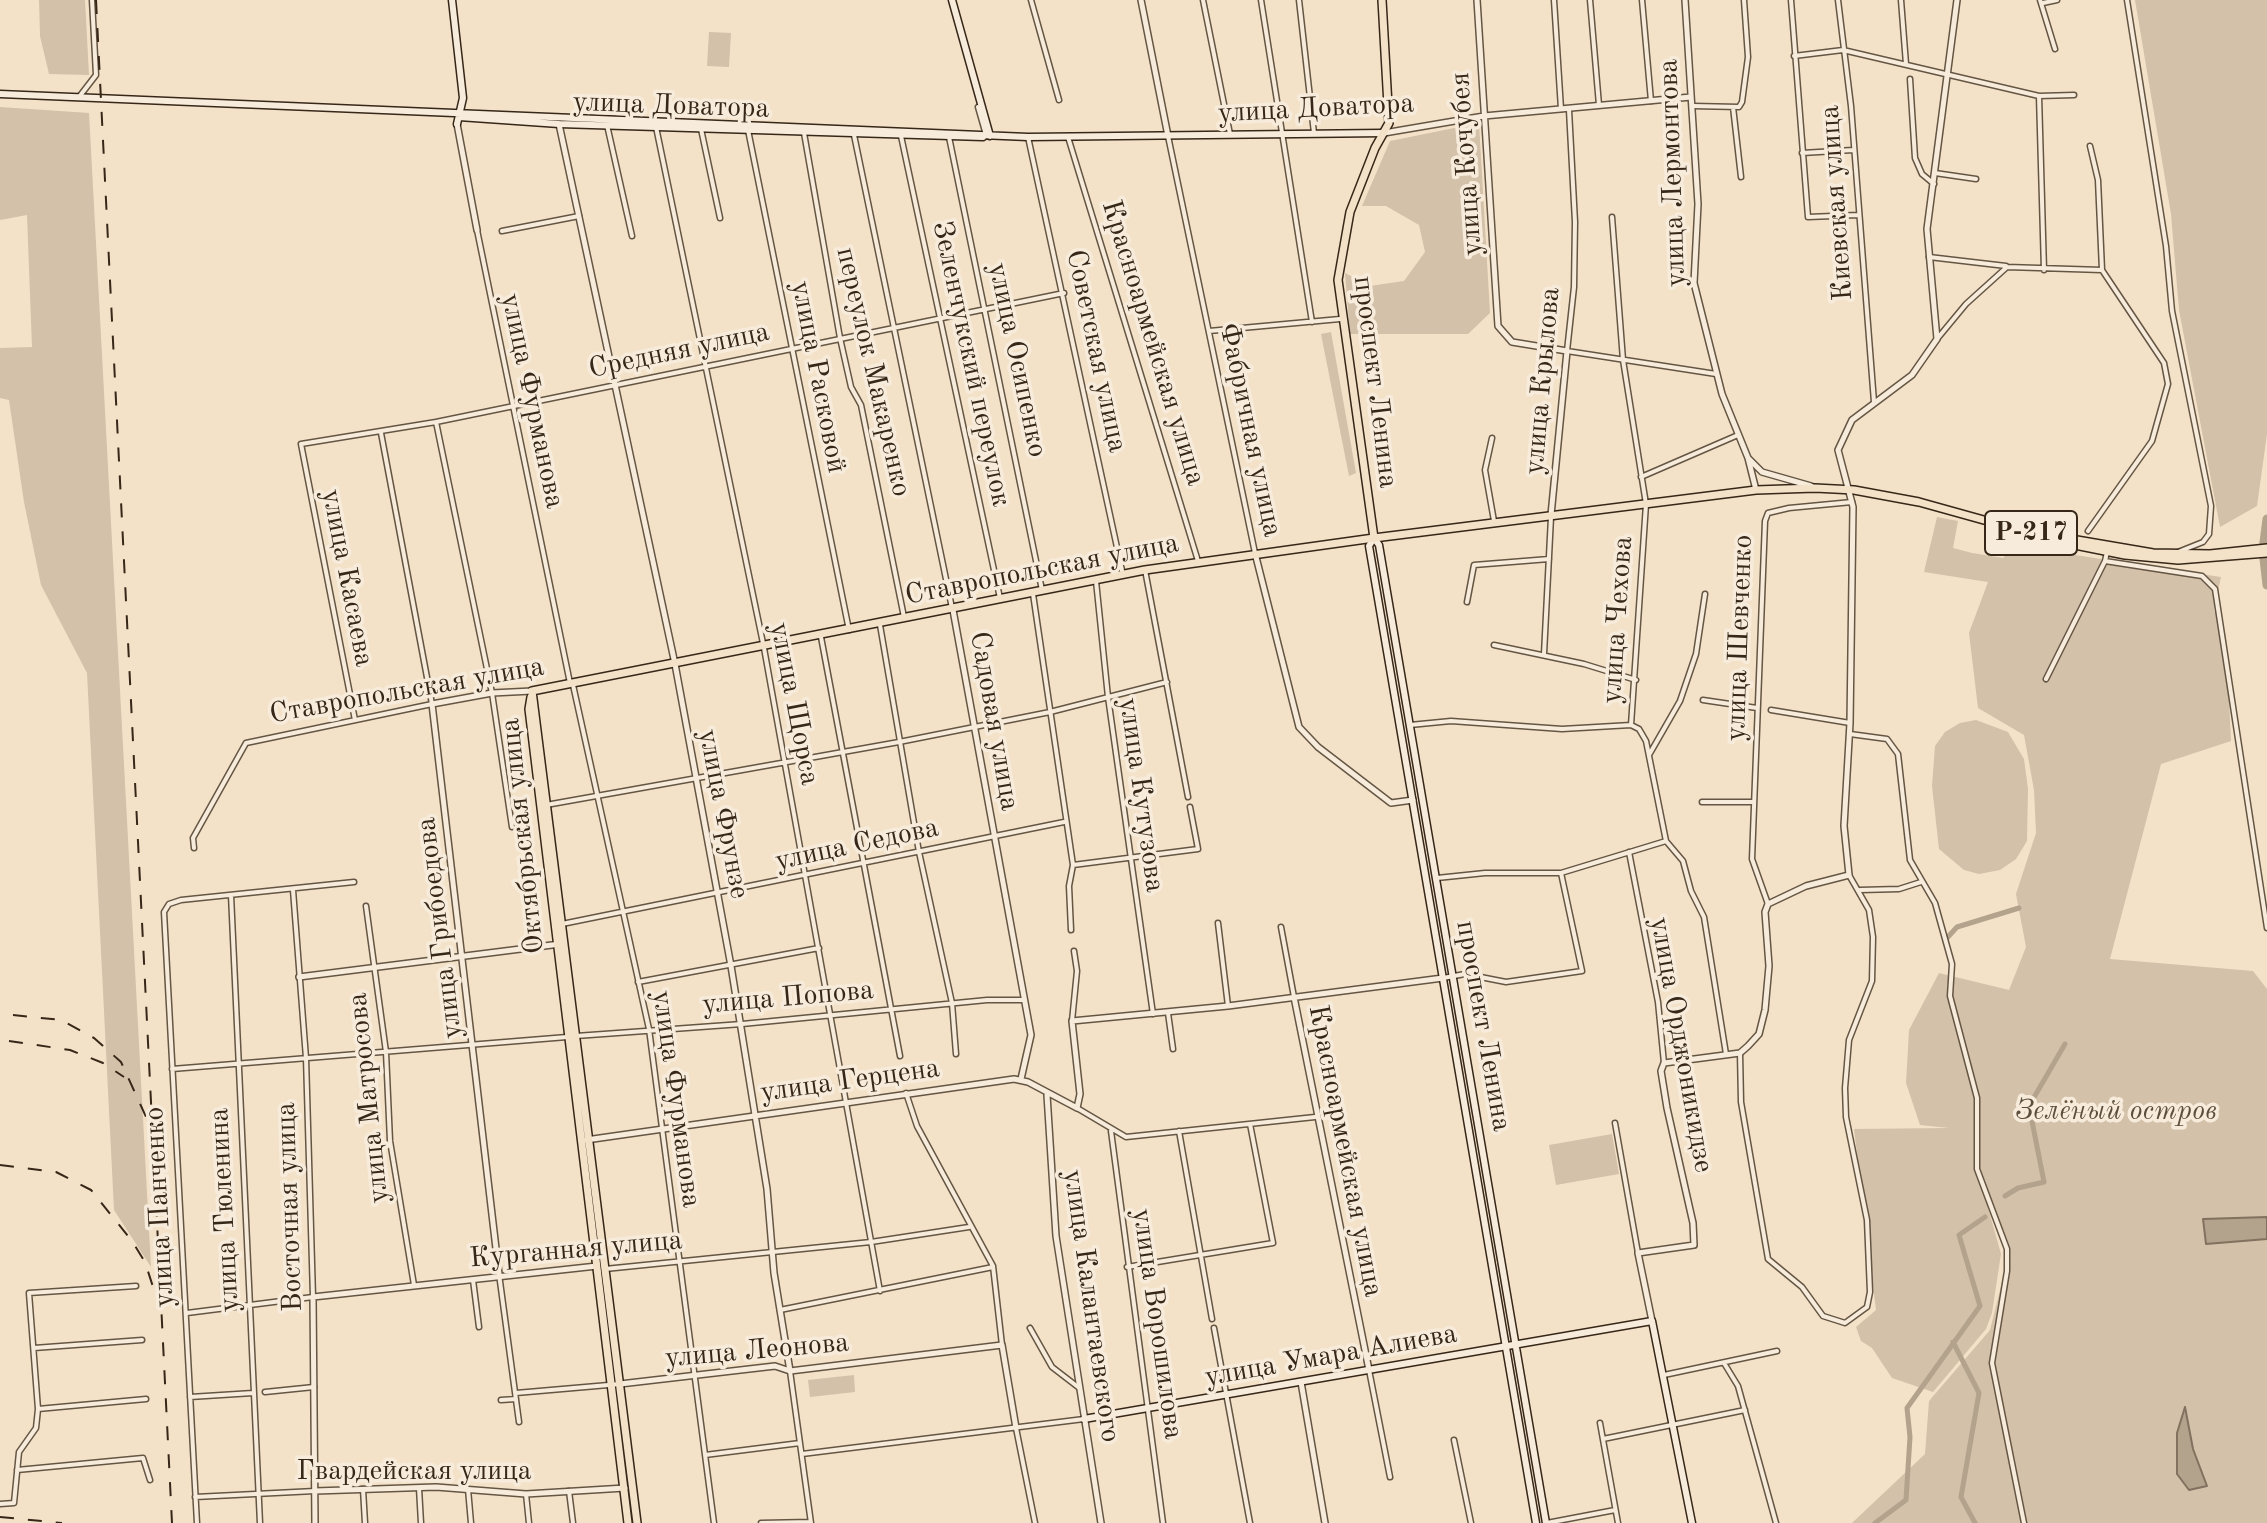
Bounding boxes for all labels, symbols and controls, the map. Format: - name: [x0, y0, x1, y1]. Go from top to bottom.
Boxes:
- street label: улица Лермонтова: [1652, 58, 1694, 288]
- street label: улица Кочубея: [1444, 71, 1490, 257]
- street label: улица Доватора: [572, 86, 770, 126]
- street label: улица Доватора: [1217, 87, 1415, 131]
- street label: Киевская улица: [1813, 104, 1861, 302]
- street label: Красноармейская улица: [1094, 196, 1212, 490]
- street label: Зеленчукский переулок: [924, 218, 1018, 510]
- street label: переулок Макаренко: [828, 244, 918, 500]
- street label: Советская улица: [1058, 247, 1134, 455]
- street label: улица Осипенко: [980, 260, 1054, 460]
- street label: проспект Ленина: [1345, 274, 1405, 490]
- street label: улица Расковой: [783, 278, 853, 476]
- street label: улица Крылова: [1518, 286, 1568, 476]
- street label: улица Фурманова: [493, 291, 571, 511]
- street label: Средняя улица: [586, 315, 772, 387]
- street label: Фабричная улица: [1211, 320, 1289, 540]
- street label: улица Касаева: [313, 487, 381, 669]
- road number: Р-217: [1985, 511, 2077, 555]
- street label: Ставропольская улица: [902, 527, 1182, 613]
- street label: улица Шевченко: [1720, 534, 1760, 742]
- street label: улица Чехова: [1595, 535, 1641, 705]
- street label: улица Щорса: [762, 620, 826, 788]
- street label: Садовая улица: [962, 629, 1026, 813]
- street label: Ставропольская улица: [267, 650, 547, 732]
- street label: улица Кутузова: [1111, 696, 1171, 894]
- street label: Октябрьская улица: [494, 716, 552, 956]
- street label: улица Фрунзе: [690, 726, 756, 902]
- street label: улица Седова: [772, 811, 942, 879]
- street label: улица Грибоедова: [410, 815, 470, 1041]
- street label: улица Орджоникидзе: [1642, 915, 1720, 1175]
- street label: проспект Ленина: [1448, 918, 1518, 1134]
- street label: улица Попова: [701, 974, 875, 1022]
- street label: улица Фурманова: [644, 988, 708, 1210]
- street label: улица Матросова: [341, 991, 397, 1205]
- street label: Красноармейская улица: [1300, 1002, 1390, 1300]
- street label: улица Герцена: [758, 1052, 942, 1110]
- park label: Зелёный остров: [2015, 1095, 2217, 1129]
- street label: Восточная улица: [270, 1102, 310, 1312]
- street label: улица Панченко: [138, 1106, 182, 1308]
- street label: улица Тюленина: [203, 1107, 247, 1313]
- street label: улица Калантаевского: [1055, 1167, 1127, 1445]
- street label: улица Ворошилова: [1124, 1206, 1190, 1442]
- street label: Курганная улица: [468, 1224, 684, 1276]
- street label: улица Умара Алиева: [1202, 1317, 1460, 1395]
- street label: улица Леонова: [664, 1326, 850, 1376]
- street label: Гвардейская улица: [297, 1455, 531, 1489]

